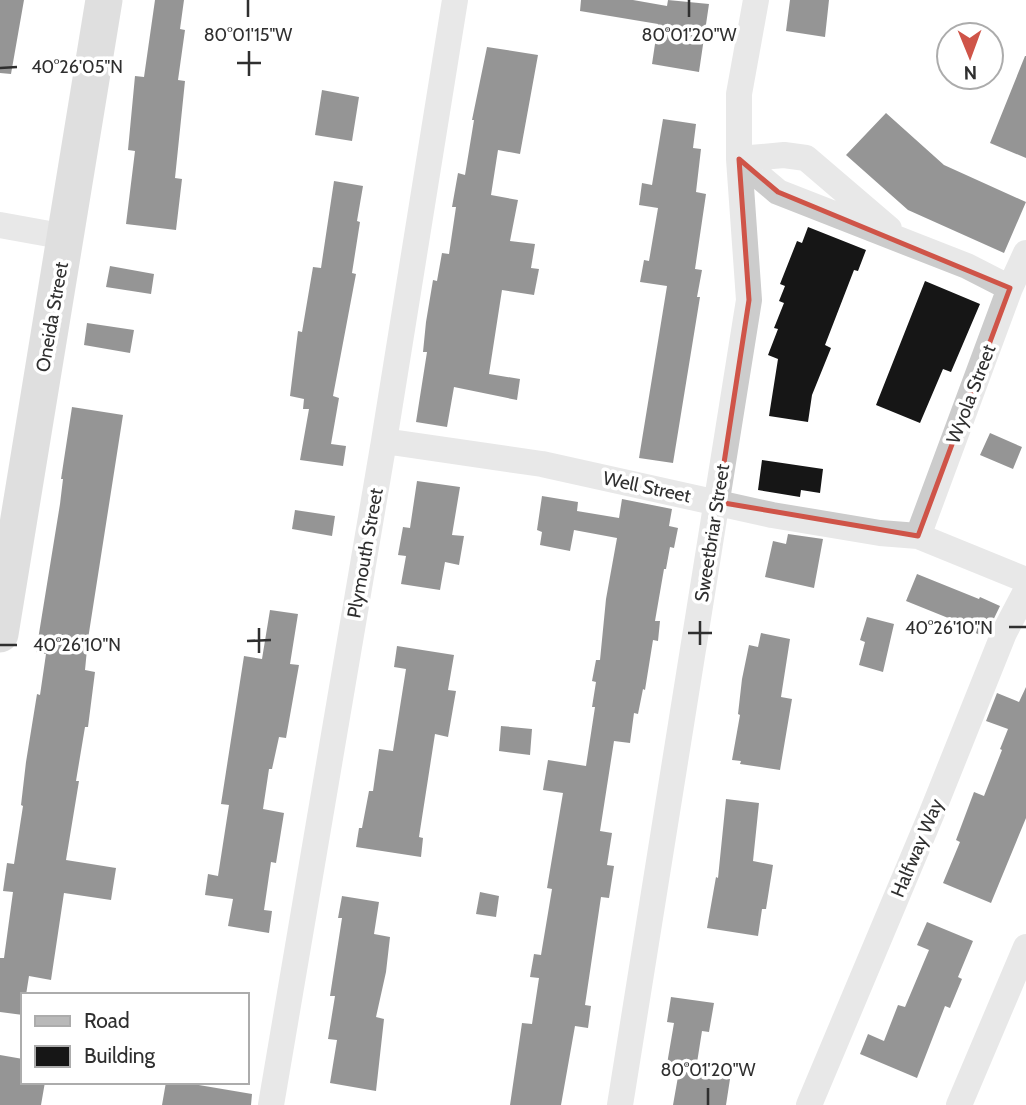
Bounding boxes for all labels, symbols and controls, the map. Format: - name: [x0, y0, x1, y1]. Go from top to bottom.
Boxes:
- north arrow: [935, 21, 1005, 91]
- text: 80°01'15"W: [204, 24, 292, 46]
- text: 80°01'20"W: [641, 24, 737, 46]
- text: 40°26'05"N: [31, 56, 123, 78]
- text: N: [963, 61, 977, 84]
- street label: Oneida Street: [31, 259, 73, 374]
- street label: Wyola Street: [942, 341, 1001, 447]
- street label: Sweetbriar Street: [690, 462, 734, 604]
- street label: Well Street: [601, 466, 694, 508]
- street label: Plymouth Street: [342, 486, 388, 620]
- text: 40°26'10"N: [905, 617, 993, 639]
- text: 40°26'10"N: [33, 634, 121, 656]
- street label: Halfway Way: [886, 795, 948, 901]
- legend: [21, 993, 248, 1084]
- text: Road: [84, 1008, 130, 1033]
- text: Building: [84, 1043, 156, 1068]
- text: 80°01'20"W: [660, 1059, 756, 1081]

